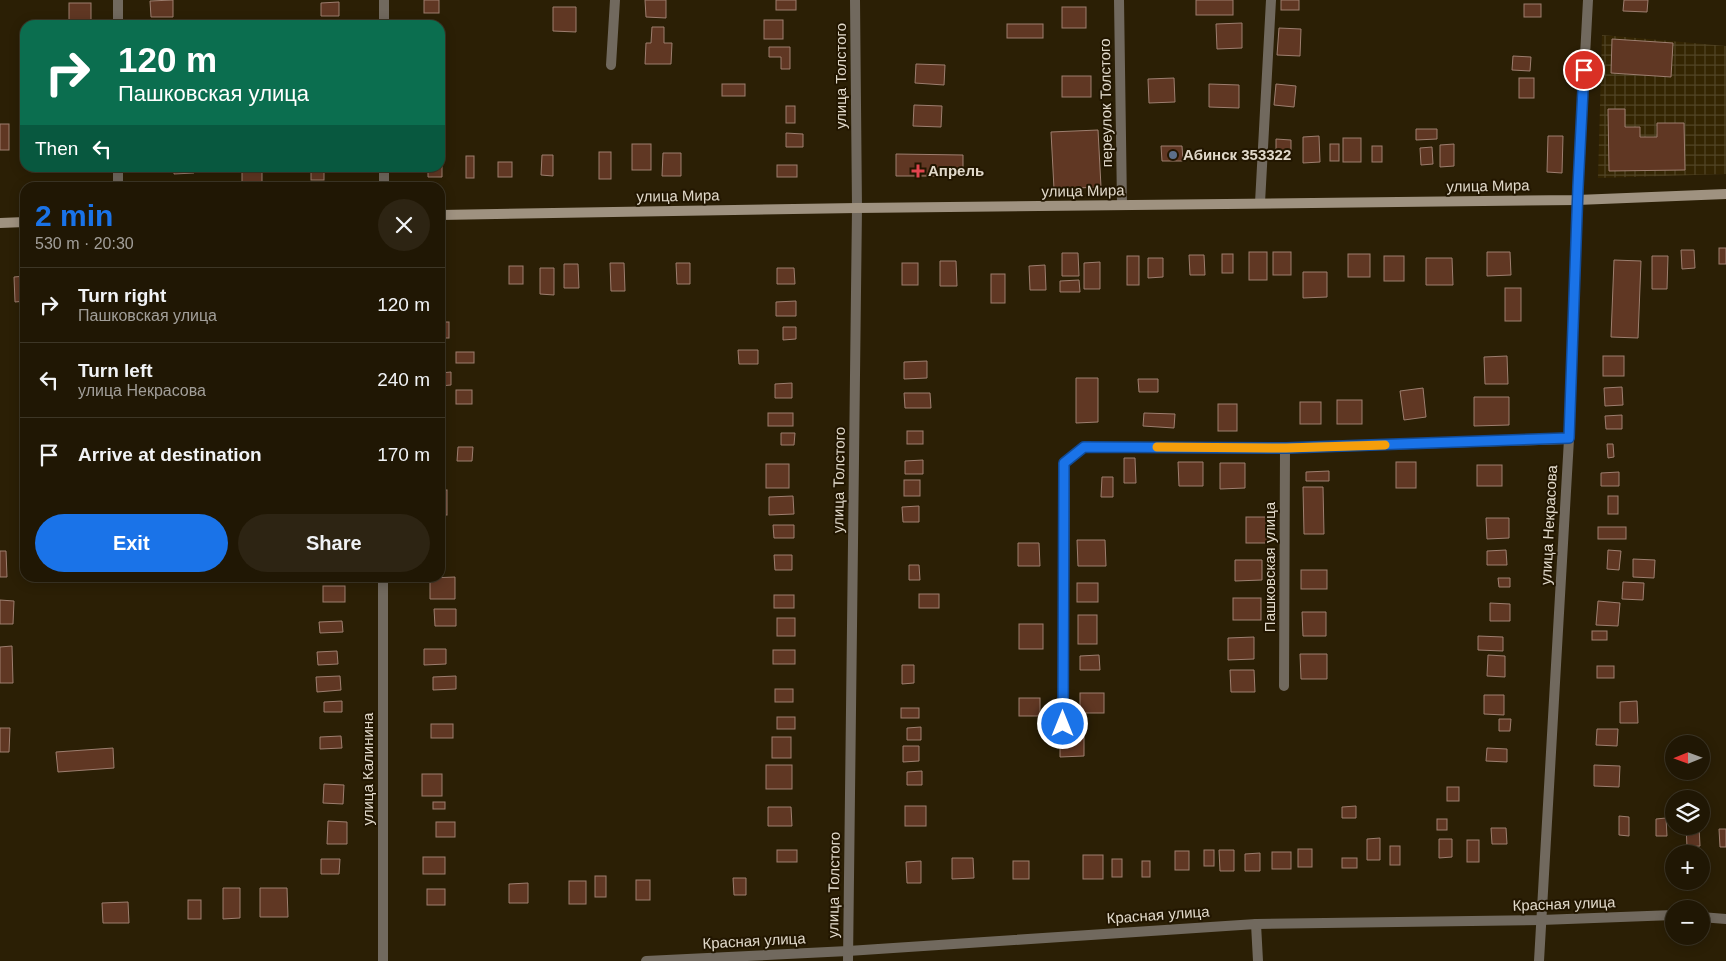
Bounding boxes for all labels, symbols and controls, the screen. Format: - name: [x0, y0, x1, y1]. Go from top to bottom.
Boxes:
- street label: улица Толстого: [832, 23, 849, 129]
- street label: переулок Толстого: [1096, 38, 1115, 168]
- icon: right: [35, 40, 100, 105]
- text: 120 m: [118, 40, 217, 79]
- pin: [1563, 49, 1605, 91]
- icon: arrive: [1570, 56, 1598, 84]
- text: Пашковская улица: [118, 81, 309, 106]
- icon: left: [88, 135, 116, 163]
- text: Then: [35, 138, 78, 159]
- place label: Абинск 353322: [1183, 146, 1291, 163]
- marker: Абинск 353322: [1167, 149, 1179, 161]
- place label: Апрель: [928, 162, 984, 179]
- marker: Апрель: [912, 165, 924, 177]
- street label: улица Мира: [1446, 176, 1530, 195]
- street label: улица Мира: [1041, 181, 1125, 200]
- street label: улица Мира: [636, 186, 720, 205]
- text: 2 min: [35, 199, 113, 232]
- button: close: [378, 199, 430, 251]
- text: 530 m · 20:30: [35, 235, 134, 252]
- text: Turn right: [78, 285, 166, 306]
- icon: right: [35, 291, 63, 319]
- text: 120 m: [377, 294, 430, 315]
- text: Пашковская улица: [78, 307, 217, 324]
- text: Turn left: [78, 360, 153, 381]
- icon: left: [35, 366, 63, 394]
- text: 240 m: [377, 369, 430, 390]
- text: улица Некрасова: [78, 382, 206, 399]
- street label: улица Толстого: [829, 427, 848, 533]
- icon: arrive: [35, 441, 63, 469]
- text: Arrive at destination: [78, 444, 262, 465]
- text: 170 m: [377, 444, 430, 465]
- street label: улица Некрасова: [1537, 464, 1560, 585]
- street label: Пашковская улица: [1261, 501, 1278, 632]
- button: Exit: [35, 514, 228, 572]
- button: Share: [238, 514, 430, 572]
- position arrow: [1036, 697, 1088, 749]
- street label: улица Калинина: [359, 712, 376, 825]
- north arrow: [1665, 735, 1710, 780]
- map controls: [1665, 735, 1710, 945]
- button: layers: [1665, 790, 1710, 835]
- street label: улица Толстого: [824, 832, 843, 938]
- button: +: [1665, 845, 1710, 890]
- street label: Красная улица: [1512, 893, 1616, 914]
- button: −: [1665, 900, 1710, 945]
- street label: Красная улица: [1106, 902, 1211, 927]
- street label: Красная улица: [702, 929, 807, 952]

